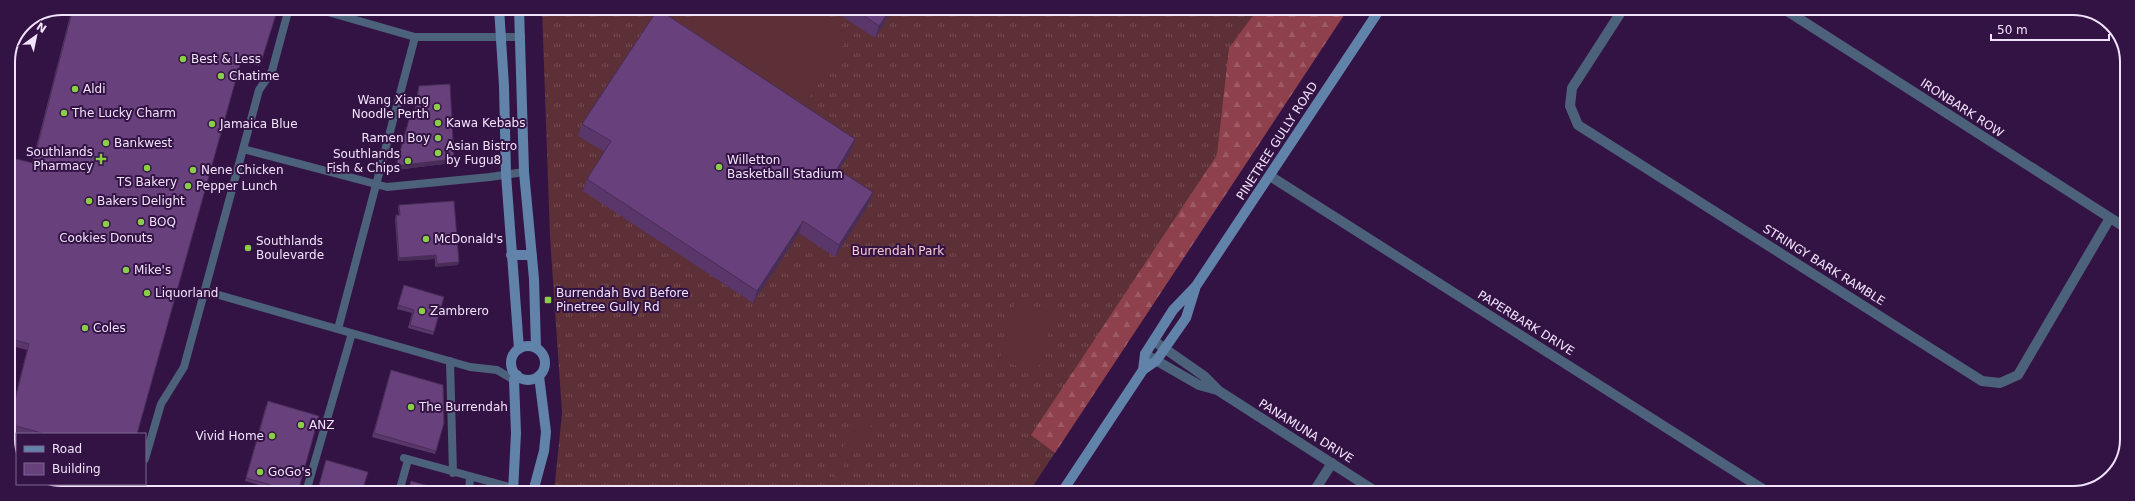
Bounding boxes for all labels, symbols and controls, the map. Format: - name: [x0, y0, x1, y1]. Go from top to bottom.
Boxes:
- north arrow: [16, 16, 56, 56]
- scale bar: [1991, 16, 2109, 42]
- text: N: [34, 20, 49, 36]
- text: 50 m: [1997, 23, 2028, 37]
- place label: Best & Less: [191, 52, 261, 66]
- marker: Best & Less: [178, 54, 188, 64]
- place label: Chatime: [229, 69, 279, 83]
- marker: Chatime: [216, 71, 226, 81]
- street label: IRONBARK ROW: [1918, 76, 2006, 140]
- street label: PINETREE GULLY ROAD: [1234, 79, 1320, 203]
- place label: Aldi: [83, 82, 106, 96]
- marker: Aldi: [70, 84, 80, 94]
- place label: Wang Xiang Noodle Perth: [352, 93, 429, 121]
- marker: Wang Xiang Noodle Perth: [432, 102, 442, 112]
- place label: The Lucky Charm: [71, 106, 176, 120]
- marker: The Lucky Charm: [59, 108, 69, 118]
- place label: Kawa Kebabs: [446, 116, 526, 130]
- place label: Jamaica Blue: [219, 117, 298, 131]
- marker: Kawa Kebabs: [433, 118, 443, 128]
- marker: Jamaica Blue: [207, 119, 217, 129]
- place label: Ramen Boy: [361, 131, 430, 145]
- marker: Ramen Boy: [433, 133, 443, 143]
- place label: Bankwest: [114, 136, 173, 150]
- marker: Bankwest: [101, 138, 111, 148]
- place label: Asian Bistro by Fugu8: [446, 139, 517, 167]
- place label: Southlands Pharmacy: [26, 145, 93, 173]
- place label: Southlands Fish & Chips: [327, 147, 400, 175]
- marker: Asian Bistro by Fugu8: [433, 148, 443, 158]
- place label: Willetton Basketball Stadium: [727, 153, 843, 181]
- marker: Southlands Pharmacy: [96, 154, 106, 164]
- marker: Southlands Fish & Chips: [403, 156, 413, 166]
- marker: Willetton Basketball Stadium: [714, 162, 724, 172]
- marker: TS Bakery: [142, 163, 152, 173]
- place label: Nene Chicken: [201, 163, 284, 177]
- marker: Nene Chicken: [188, 165, 198, 175]
- place label: TS Bakery: [116, 175, 177, 189]
- place label: Pepper Lunch: [196, 179, 277, 193]
- marker: Pepper Lunch: [183, 181, 193, 191]
- place label: Bakers Delight: [97, 194, 185, 208]
- marker: Bakers Delight: [84, 196, 94, 206]
- place label: BOQ: [149, 215, 176, 229]
- marker: BOQ: [136, 217, 146, 227]
- marker: Cookies Donuts: [101, 219, 111, 229]
- street label: STRINGY BARK RAMBLE: [1760, 222, 1888, 308]
- place label: Cookies Donuts: [59, 231, 153, 245]
- place label: McDonald's: [434, 232, 503, 246]
- place label: Southlands Boulevarde: [256, 234, 324, 262]
- marker: McDonald's: [421, 234, 431, 244]
- marker: Southlands Boulevarde: [243, 243, 253, 253]
- park label: Burrendah Park: [852, 244, 944, 258]
- place label: Mike's: [134, 263, 171, 277]
- marker: Mike's: [121, 265, 131, 275]
- place label: Liquorland: [155, 286, 218, 300]
- place label: Burrendah Bvd Before Pinetree Gully Rd: [556, 286, 689, 314]
- marker: Liquorland: [142, 288, 152, 298]
- street label: PAPERBARK DRIVE: [1475, 288, 1577, 358]
- marker: Burrendah Bvd Before Pinetree Gully Rd: [543, 295, 553, 305]
- place label: Zambrero: [430, 304, 489, 318]
- marker: Zambrero: [417, 306, 427, 316]
- place label: Coles: [93, 321, 126, 335]
- marker: Coles: [80, 323, 90, 333]
- street label: PANAMUNA DRIVE: [1256, 396, 1356, 466]
- place label: The Burrendah: [418, 400, 508, 414]
- marker: The Burrendah: [406, 402, 416, 412]
- place label: ANZ: [309, 418, 334, 432]
- marker: ANZ: [296, 420, 306, 430]
- place label: Vivid Home: [195, 429, 264, 443]
- marker: Vivid Home: [267, 431, 277, 441]
- legend: [16, 433, 146, 485]
- text: Road: [52, 442, 82, 456]
- text: Building: [52, 462, 101, 476]
- place label: GoGo's: [268, 465, 311, 479]
- marker: GoGo's: [255, 467, 265, 477]

